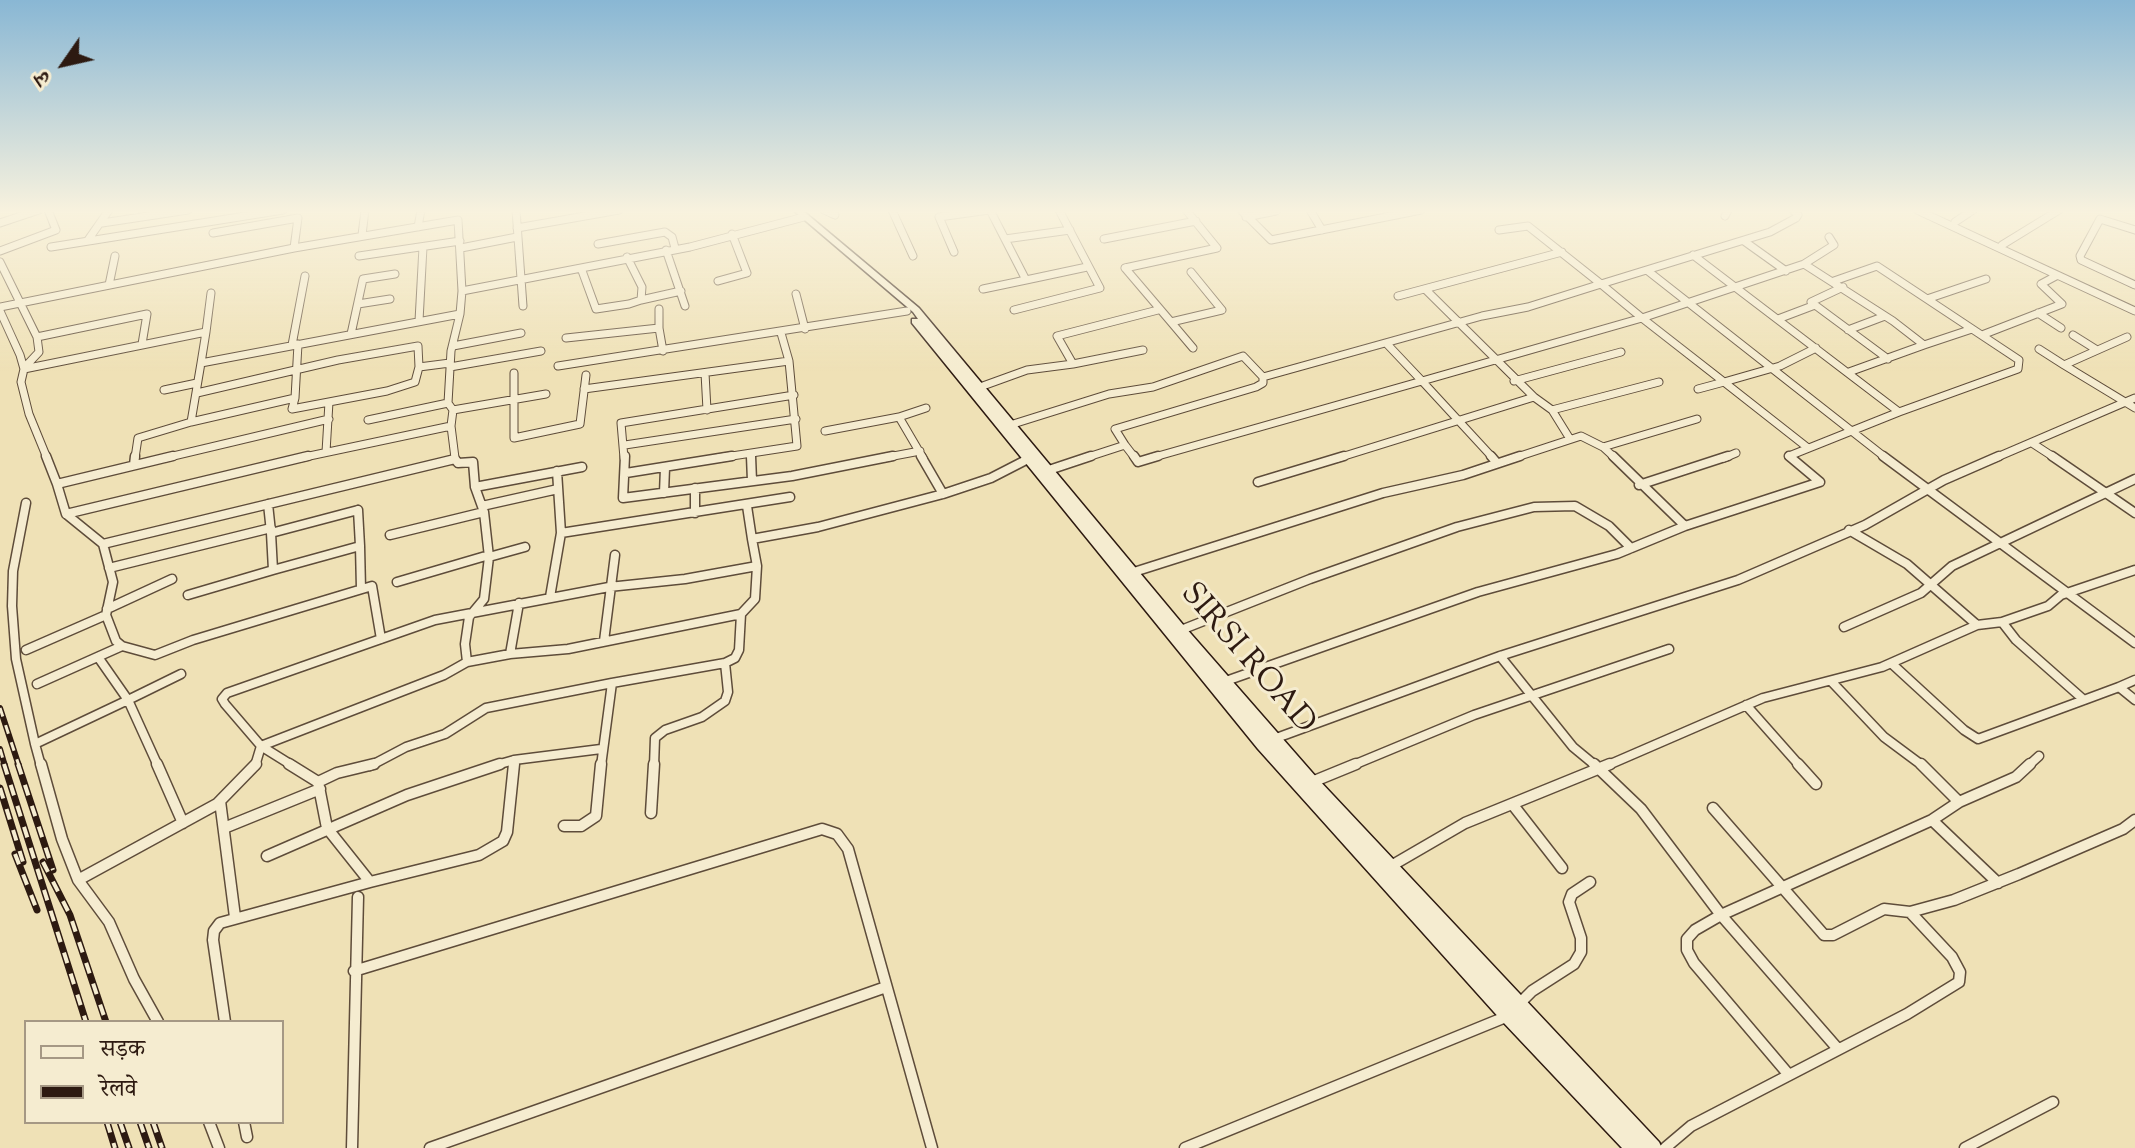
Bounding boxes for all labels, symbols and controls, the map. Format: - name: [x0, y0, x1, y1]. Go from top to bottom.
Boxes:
- north arrow: [24, 24, 104, 104]
- text: उ: [28, 64, 61, 91]
- street label: SIRSI ROAD: [1170, 577, 1322, 743]
- legend: [24, 1020, 284, 1124]
- text: सड़क: [100, 1033, 145, 1067]
- text: रेलवे: [100, 1073, 137, 1107]

